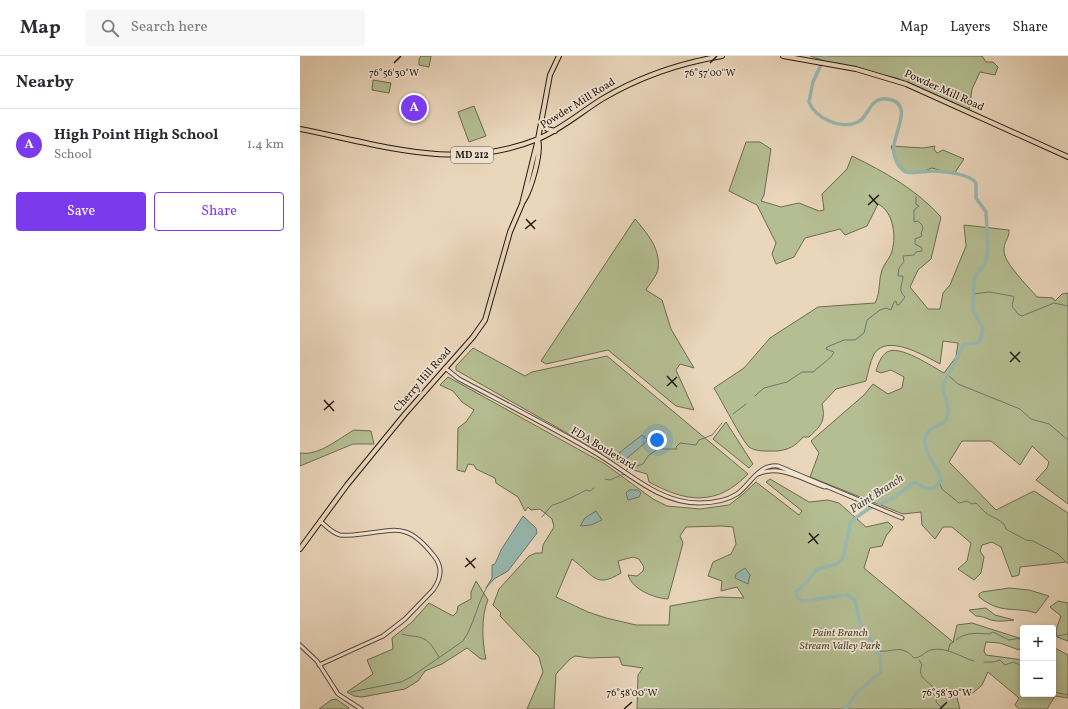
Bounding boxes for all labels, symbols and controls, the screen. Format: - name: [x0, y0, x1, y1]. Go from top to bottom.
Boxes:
- search box: [85, 10, 365, 46]
- text: Map: [20, 15, 61, 41]
- icon: search: [99, 17, 121, 39]
- text: Search here: [131, 17, 208, 38]
- text: Map: [900, 18, 928, 37]
- text: Layers: [950, 18, 990, 37]
- text: Share: [1012, 18, 1048, 37]
- text: 76°56'30"W: [369, 66, 419, 80]
- text: 76°57'00"W: [684, 66, 736, 80]
- street label: Powder Mill Road: [902, 67, 986, 115]
- text: Nearby: [16, 71, 74, 94]
- street label: Powder Mill Road: [538, 75, 618, 133]
- pin: A: [401, 93, 427, 123]
- text: High Point High School: [54, 125, 218, 146]
- text: A: [24, 136, 34, 154]
- text: 1.4 km: [247, 136, 284, 154]
- text: School: [54, 146, 92, 164]
- road number: MD 212: [451, 147, 493, 163]
- button: Save: [16, 192, 146, 231]
- button: Share: [154, 192, 284, 231]
- street label: Cherry Hill Road: [391, 344, 455, 416]
- street label: FDA Boulevard: [568, 424, 638, 474]
- your location: [647, 430, 667, 450]
- water label: Paint Branch: [847, 471, 907, 517]
- map controls: [1020, 625, 1056, 697]
- button: +: [1020, 625, 1056, 661]
- park label: Paint Branch Stream Valley Park: [800, 626, 880, 654]
- button: −: [1020, 661, 1056, 697]
- text: 76°58'00"W: [606, 686, 658, 700]
- text: 76°58'30"W: [922, 686, 972, 700]

